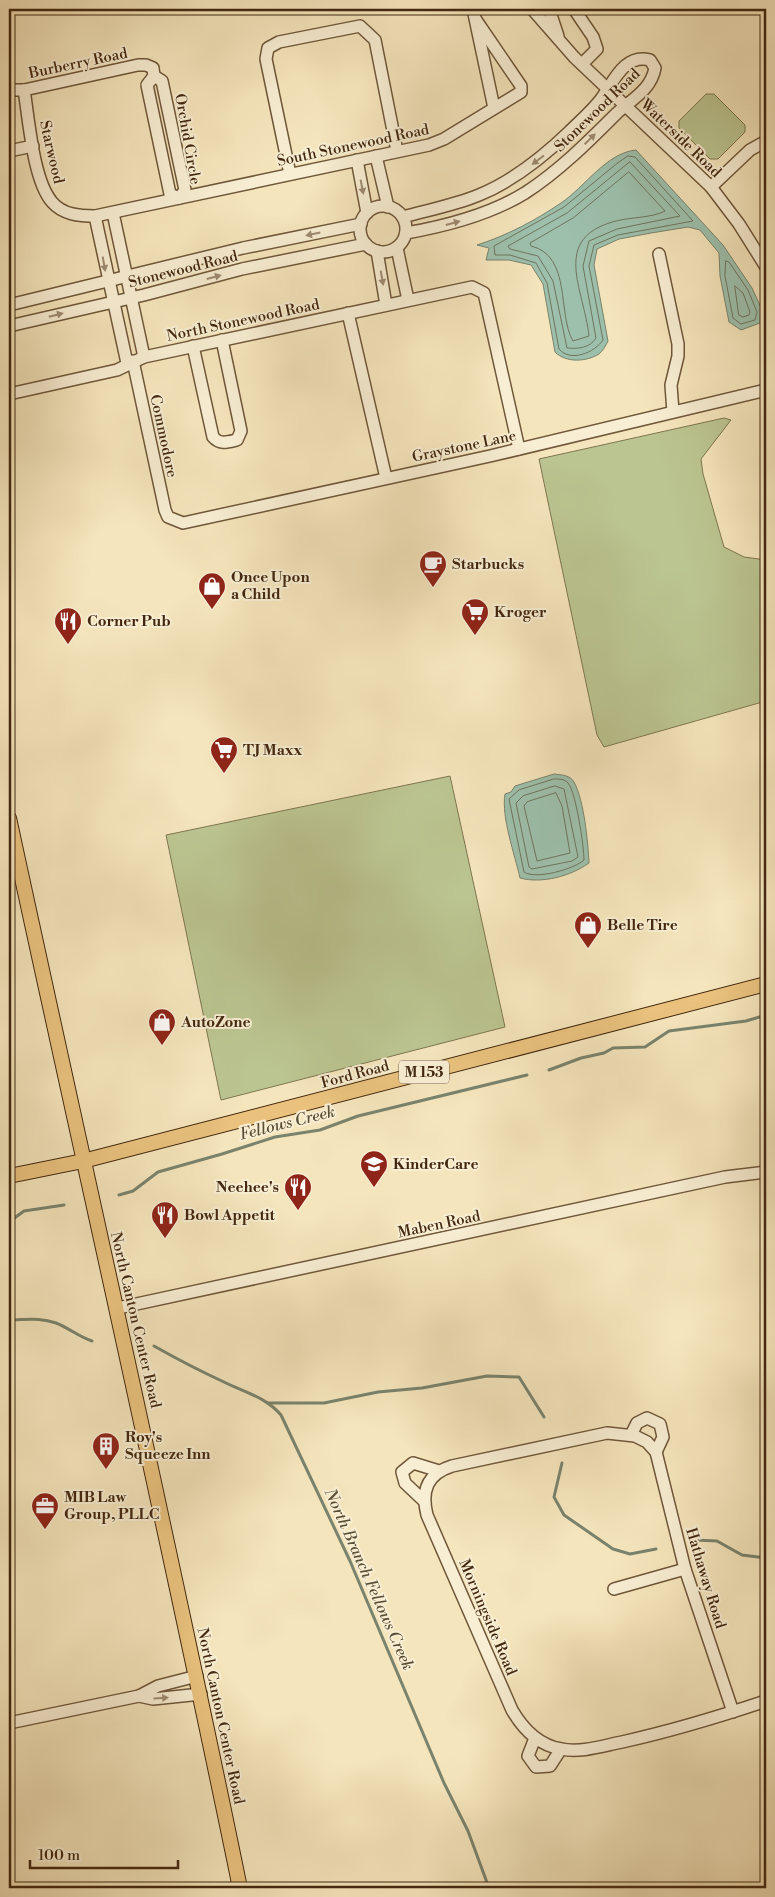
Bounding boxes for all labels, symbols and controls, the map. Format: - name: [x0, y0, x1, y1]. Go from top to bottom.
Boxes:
- street label: Burberry Road: [26, 44, 130, 83]
- street label: Stonewood Road: [550, 64, 645, 156]
- street label: Orchid Circle: [170, 92, 205, 186]
- street label: Waterside Road: [636, 94, 725, 182]
- street label: Starwood: [35, 119, 68, 186]
- street label: South Stonewood Road: [275, 120, 431, 171]
- one-way arrow: [584, 133, 596, 145]
- one-way arrow: [531, 155, 545, 165]
- one-way arrow: [358, 179, 366, 195]
- one-way arrow: [446, 218, 461, 226]
- one-way arrow: [305, 230, 321, 238]
- street label: Stonewood Road: [126, 247, 240, 292]
- one-way arrow: [101, 257, 109, 273]
- one-way arrow: [378, 270, 386, 286]
- one-way arrow: [207, 272, 222, 280]
- street label: North Stonewood Road: [165, 295, 322, 346]
- one-way arrow: [49, 311, 64, 319]
- street label: Commodore: [145, 393, 182, 479]
- street label: Graystone Lane: [410, 426, 518, 467]
- cafe icon: Starbucks: [418, 549, 448, 588]
- place label: Starbucks: [452, 555, 524, 574]
- place label: Once Upon a Child: [231, 568, 310, 604]
- shop icon: Once Upon a Child: [197, 571, 227, 610]
- supermarket icon: Kroger: [460, 597, 490, 636]
- place label: Kroger: [494, 603, 547, 622]
- restaurant icon: Corner Pub: [53, 606, 83, 645]
- place label: Corner Pub: [87, 612, 171, 631]
- supermarket icon: TJ Maxx: [209, 735, 239, 774]
- place label: TJ Maxx: [243, 741, 302, 760]
- shop icon: Belle Tire: [573, 910, 603, 949]
- place label: Belle Tire: [607, 916, 678, 935]
- shop icon: AutoZone: [147, 1007, 177, 1046]
- place label: AutoZone: [180, 1013, 251, 1032]
- street label: Ford Road: [319, 1056, 392, 1093]
- road number: M 153: [399, 1060, 449, 1084]
- water label: Fellows Creek: [237, 1101, 337, 1144]
- school or university icon: KinderCare: [359, 1149, 389, 1188]
- place label: KinderCare: [393, 1155, 479, 1174]
- restaurant icon: Neehee's: [283, 1172, 313, 1211]
- place label: Neehee's: [216, 1178, 279, 1197]
- restaurant icon: Bowl Appetit: [150, 1200, 180, 1239]
- place label: Bowl Appetit: [184, 1206, 275, 1225]
- street label: Maben Road: [396, 1206, 483, 1242]
- street label: North Canton Center Road: [106, 1230, 165, 1411]
- place label: Roy's Squeeze Inn: [125, 1428, 211, 1464]
- building icon: Roy's Squeeze Inn: [91, 1431, 121, 1470]
- water label: North Branch Fellows Creek: [320, 1485, 418, 1673]
- place label: MIB Law Group, PLLC: [64, 1488, 159, 1524]
- office icon: MIB Law Group, PLLC: [30, 1491, 60, 1530]
- street label: Hathaway Road: [681, 1525, 730, 1631]
- street label: Morningside Road: [454, 1556, 521, 1679]
- street label: North Canton Center Road: [192, 1626, 249, 1807]
- one-way arrow: [153, 1693, 169, 1701]
- scale bar: [30, 1837, 178, 1869]
- text: 100 m: [38, 1846, 80, 1865]

